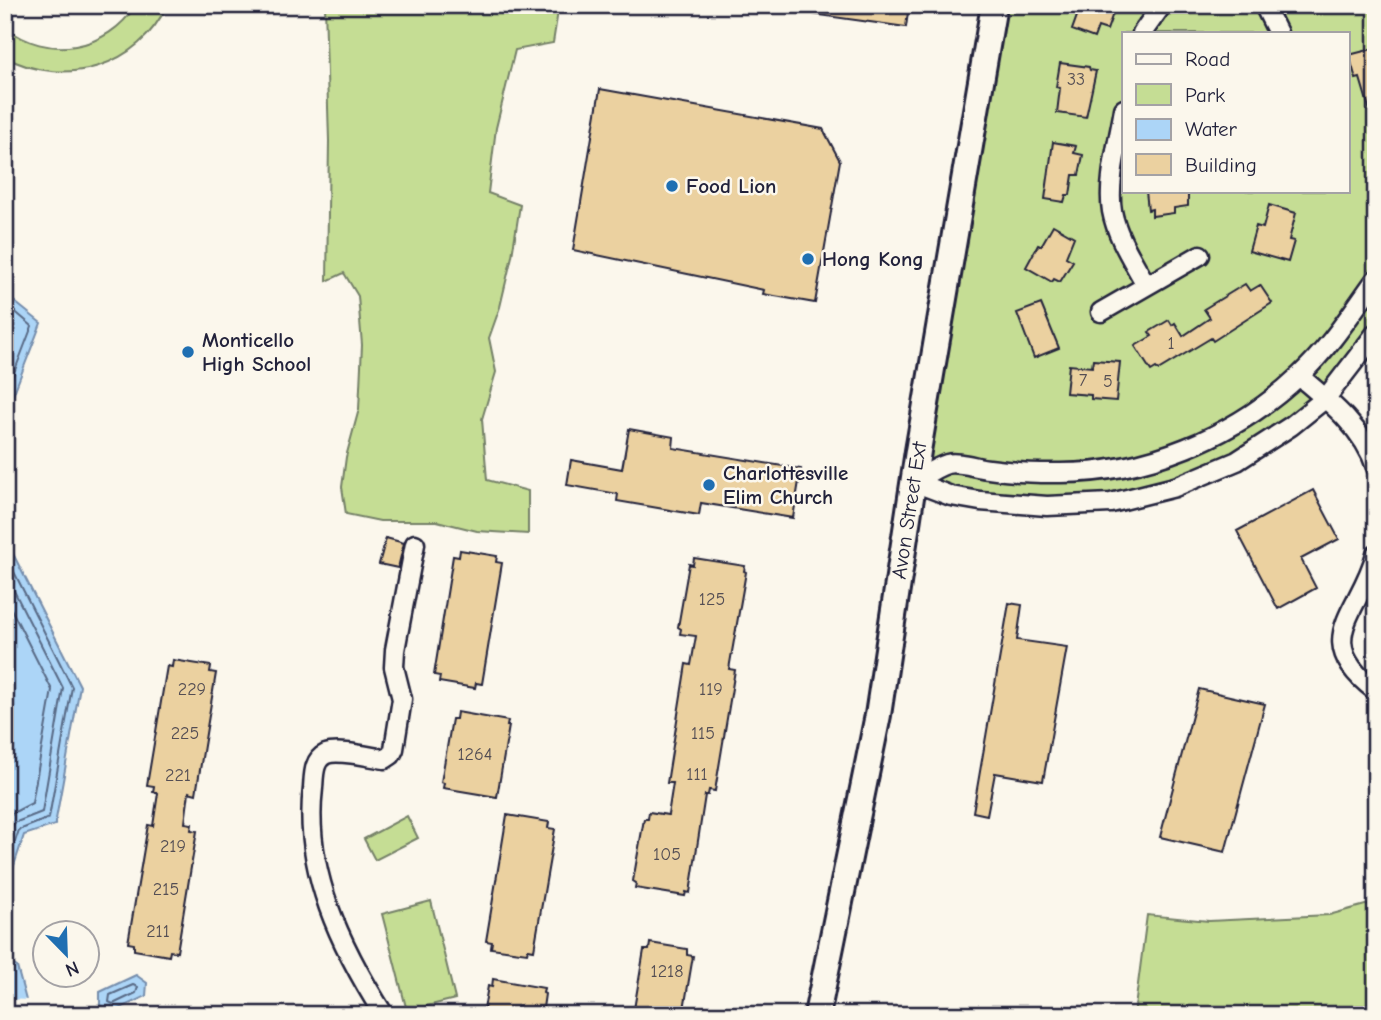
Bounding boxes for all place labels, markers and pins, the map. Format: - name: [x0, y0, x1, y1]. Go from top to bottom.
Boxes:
- place label: Food Lion: [686, 174, 777, 198]
- marker: Food Lion: [664, 178, 680, 194]
- place label: Hong Kong: [822, 247, 924, 271]
- marker: Hong Kong: [800, 251, 816, 267]
- place label: Monticello High School: [202, 328, 311, 376]
- marker: Monticello High School: [180, 344, 196, 360]
- place label: Charlottesville Elim Church: [723, 461, 848, 509]
- marker: Charlottesville Elim Church: [701, 477, 717, 493]

